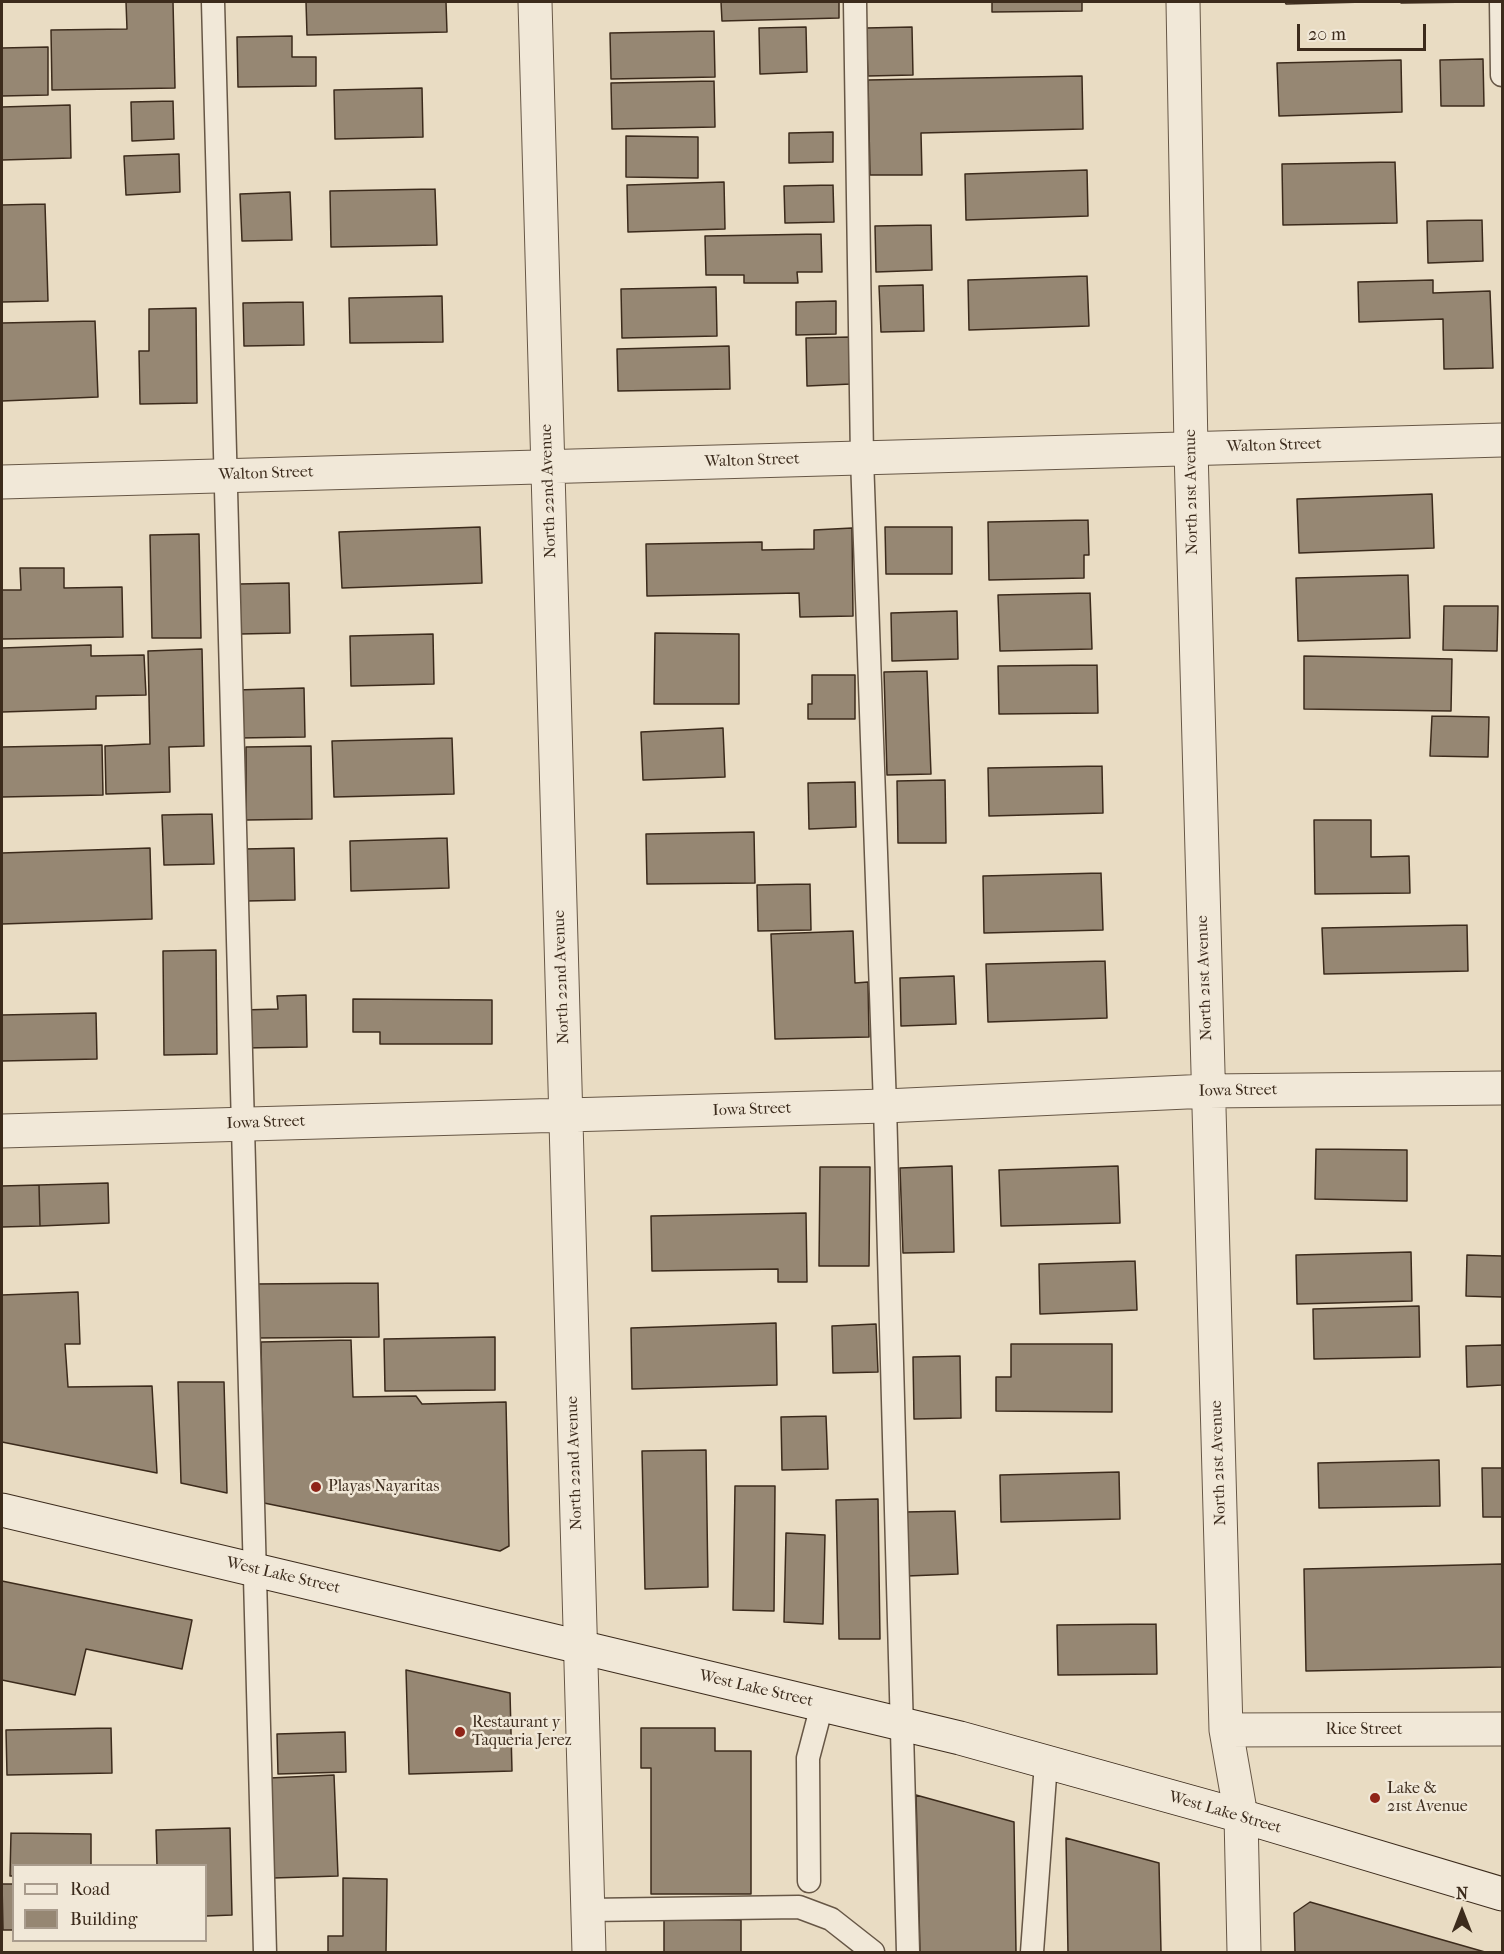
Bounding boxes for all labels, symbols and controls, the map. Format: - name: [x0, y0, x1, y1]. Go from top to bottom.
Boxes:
- scale bar: [1300, 12, 1429, 50]
- text: 20 m: [1308, 24, 1346, 45]
- street label: North 22nd Avenue: [537, 424, 561, 558]
- street label: North 21st Avenue: [1181, 429, 1203, 555]
- street label: Walton Street: [1226, 435, 1322, 457]
- street label: Walton Street: [704, 450, 800, 472]
- street label: Walton Street: [218, 463, 314, 485]
- street label: North 22nd Avenue: [550, 910, 574, 1044]
- street label: North 21st Avenue: [1193, 915, 1217, 1041]
- street label: Iowa Street: [1199, 1081, 1277, 1101]
- street label: Iowa Street: [712, 1099, 792, 1121]
- street label: Iowa Street: [226, 1112, 306, 1134]
- street label: North 22nd Avenue: [563, 1396, 587, 1530]
- street label: North 21st Avenue: [1207, 1400, 1231, 1526]
- place label: Playas Nayaritas: [328, 1477, 439, 1497]
- marker: Playas Nayaritas: [309, 1480, 323, 1494]
- street label: West Lake Street: [224, 1554, 342, 1598]
- street label: West Lake Street: [697, 1667, 815, 1711]
- place label: Restaurant y Taqueria Jerez: [472, 1713, 572, 1751]
- street label: Rice Street: [1326, 1720, 1402, 1740]
- marker: Restaurant y Taqueria Jerez: [453, 1725, 467, 1739]
- place label: Lake & 21st Avenue: [1387, 1779, 1468, 1817]
- street label: West Lake Street: [1166, 1788, 1284, 1838]
- marker: Lake & 21st Avenue: [1368, 1791, 1382, 1805]
- legend: [12, 1864, 207, 1942]
- text: Road: [70, 1879, 110, 1900]
- north arrow: [1432, 1882, 1492, 1942]
- text: N: [1456, 1884, 1468, 1903]
- text: Building: [70, 1909, 137, 1930]

